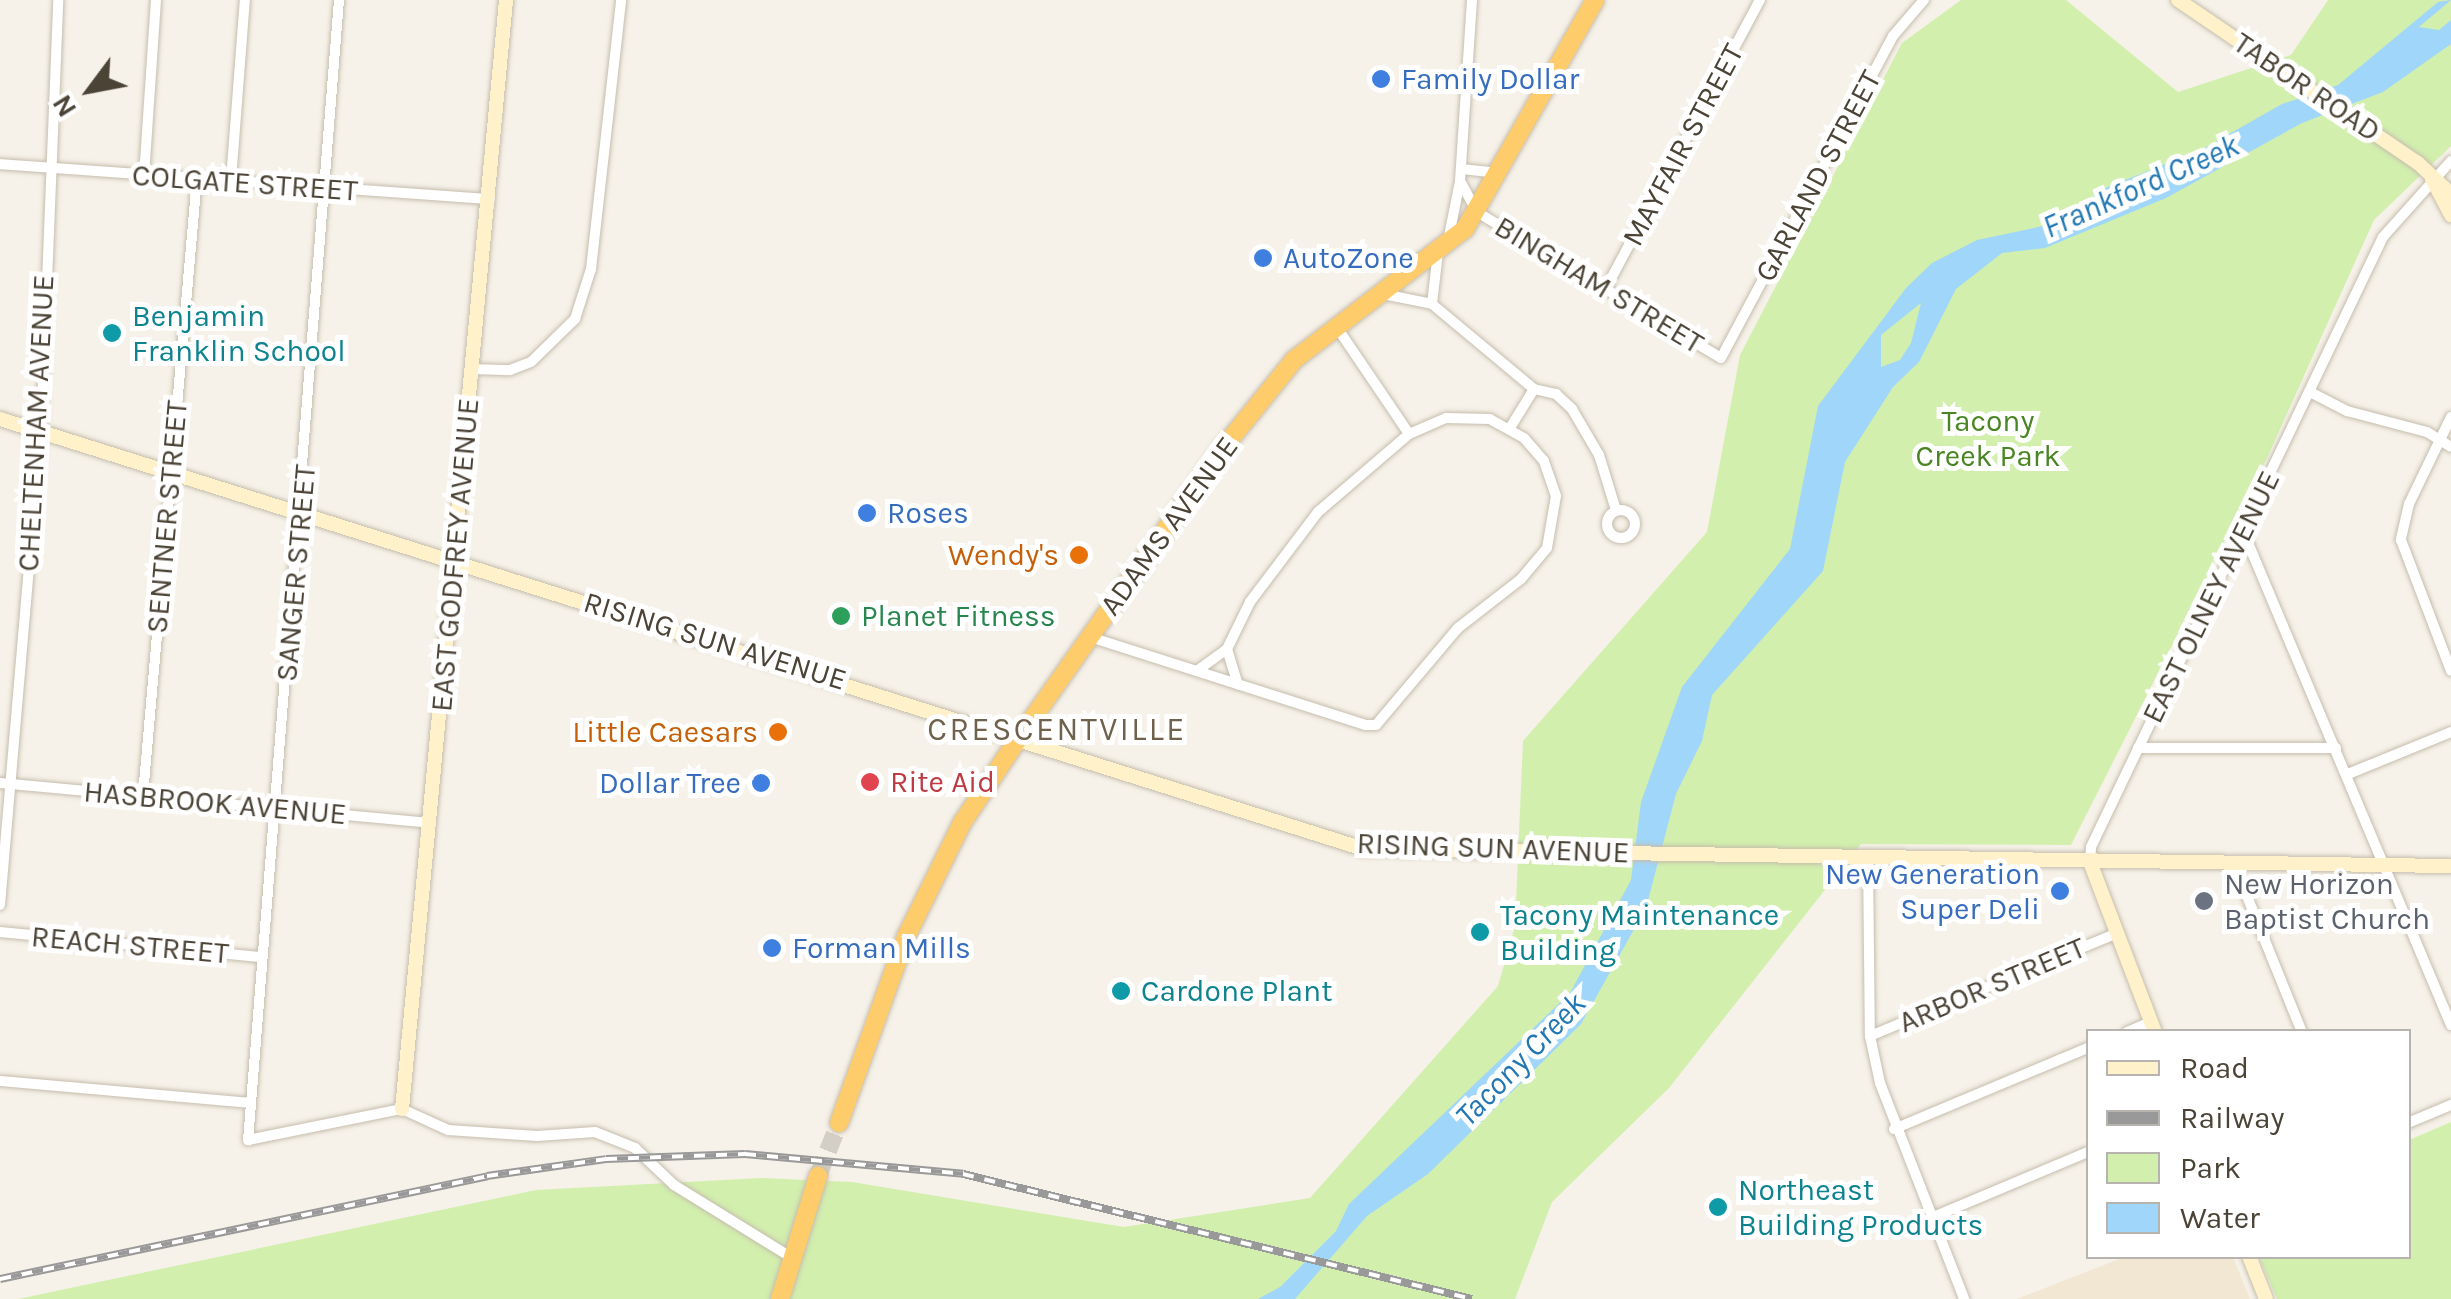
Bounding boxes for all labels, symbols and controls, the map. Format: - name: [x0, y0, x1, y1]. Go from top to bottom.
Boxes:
- street label: TABOR ROAD: [2227, 25, 2387, 149]
- street label: MAYFAIR STREET: [1615, 38, 1751, 252]
- north arrow: [40, 40, 140, 140]
- place label: Family Dollar: [1401, 61, 1579, 97]
- street label: GARLAND STREET: [1747, 64, 1889, 288]
- marker: Family Dollar: [1370, 68, 1392, 90]
- text: N: [45, 89, 83, 123]
- water label: Frankford Creek: [2037, 127, 2245, 247]
- street label: COLGATE STREET: [131, 157, 359, 209]
- street label: BINGHAM STREET: [1488, 209, 1710, 361]
- place label: AutoZone: [1283, 240, 1414, 276]
- marker: AutoZone: [1252, 247, 1274, 269]
- street label: CHELTENHAM AVENUE: [10, 274, 62, 572]
- place label: Benjamin Franklin School: [132, 298, 346, 368]
- marker: Benjamin Franklin School: [101, 322, 123, 344]
- street label: EAST GODFREY AVENUE: [423, 397, 487, 713]
- street label: SENTNER STREET: [139, 399, 195, 635]
- park label: Tacony Creek Park: [1916, 403, 2060, 474]
- street label: ADAMS AVENUE: [1092, 430, 1246, 622]
- street label: SANGER STREET: [269, 463, 323, 683]
- street label: EAST OLNEY AVENUE: [2134, 465, 2288, 729]
- place label: Roses: [887, 495, 969, 531]
- marker: Roses: [856, 502, 878, 524]
- place label: Wendy's: [948, 537, 1059, 573]
- marker: Wendy's: [1068, 544, 1090, 566]
- street label: RISING SUN AVENUE: [579, 584, 851, 698]
- place label: Planet Fitness: [861, 598, 1055, 634]
- marker: Planet Fitness: [830, 605, 852, 627]
- district label: CRESCENTVILLE: [927, 711, 1187, 749]
- place label: Little Caesars: [572, 714, 758, 750]
- marker: Little Caesars: [767, 721, 789, 743]
- place label: Rite Aid: [890, 764, 995, 800]
- place label: Dollar Tree: [599, 765, 741, 801]
- marker: Rite Aid: [859, 771, 881, 793]
- marker: Dollar Tree: [750, 772, 772, 794]
- street label: HASBROOK AVENUE: [82, 774, 348, 832]
- street label: RISING SUN AVENUE: [1356, 825, 1630, 871]
- place label: New Generation Super Deli: [1825, 856, 2040, 926]
- place label: New Horizon Baptist Church: [2224, 866, 2430, 936]
- marker: New Generation Super Deli: [2049, 880, 2071, 902]
- marker: New Horizon Baptist Church: [2193, 890, 2215, 912]
- place label: Tacony Maintenance Building: [1500, 897, 1779, 968]
- street label: REACH STREET: [30, 918, 230, 972]
- marker: Tacony Maintenance Building: [1469, 921, 1491, 943]
- street label: ARBOR STREET: [1893, 929, 2091, 1041]
- place label: Forman Mills: [792, 930, 971, 966]
- marker: Forman Mills: [761, 937, 783, 959]
- place label: Cardone Plant: [1141, 973, 1332, 1009]
- marker: Cardone Plant: [1110, 980, 1132, 1002]
- water label: Tacony Creek: [1448, 985, 1594, 1135]
- legend: [2086, 1029, 2411, 1259]
- text: Road: [2180, 1050, 2249, 1086]
- text: Railway: [2180, 1100, 2284, 1136]
- text: Park: [2180, 1150, 2241, 1186]
- place label: Northeast Building Products: [1738, 1172, 1983, 1242]
- marker: Northeast Building Products: [1707, 1196, 1729, 1218]
- text: Water: [2180, 1200, 2260, 1236]

